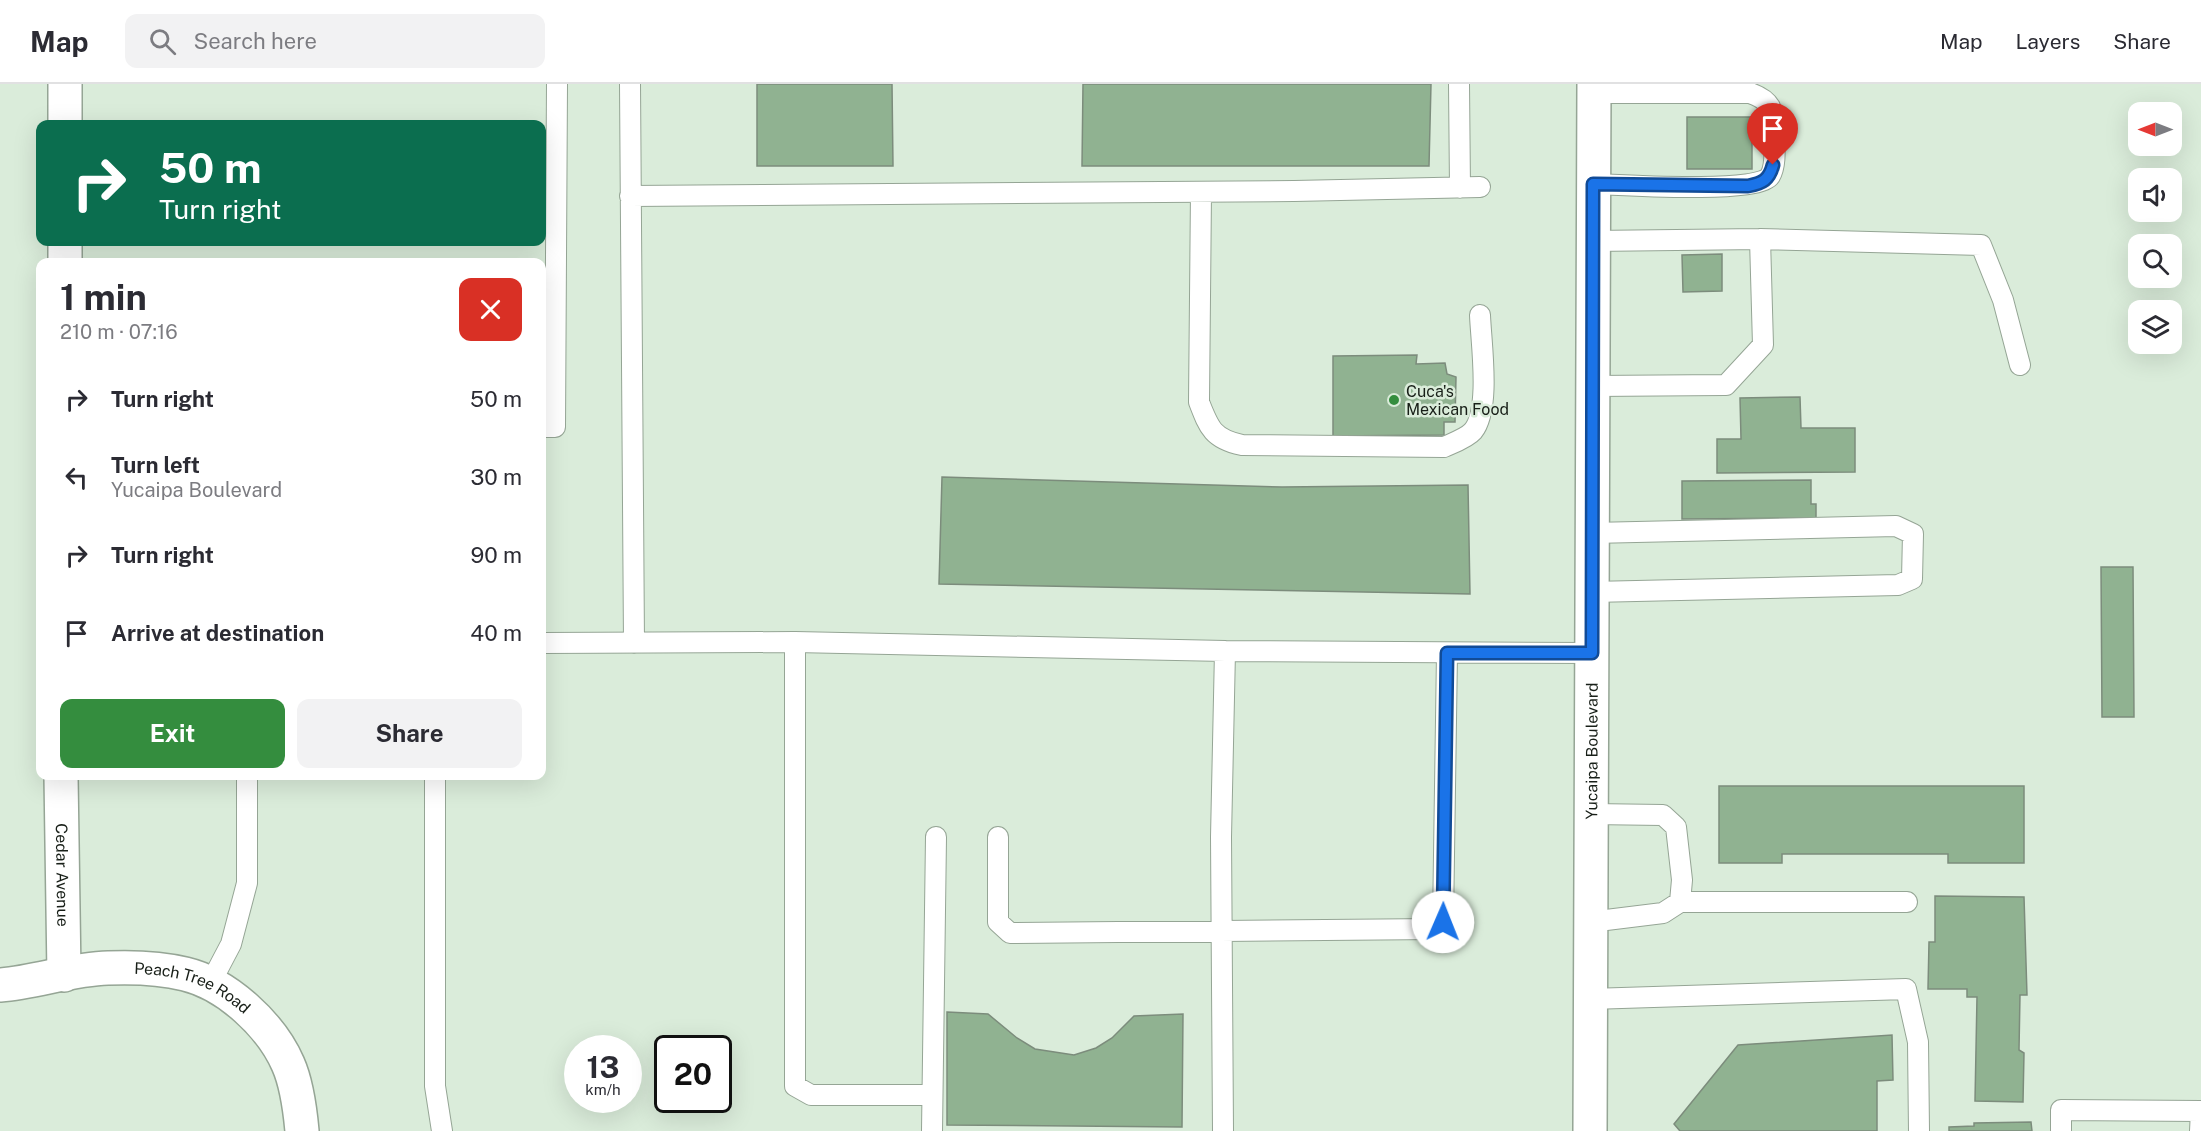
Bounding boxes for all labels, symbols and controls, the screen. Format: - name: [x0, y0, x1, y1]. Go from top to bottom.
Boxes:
- search box: [125, 14, 545, 68]
- text: Map: [30, 25, 89, 58]
- icon: search: [146, 25, 179, 58]
- text: Search here: [194, 28, 317, 54]
- text: Map: [1940, 29, 1983, 54]
- text: Layers: [2016, 29, 2080, 54]
- text: Share: [2113, 29, 2171, 54]
- north arrow: [2128, 102, 2182, 156]
- map controls: [2128, 102, 2182, 354]
- pin: [1747, 103, 1798, 165]
- icon: arrive: [1756, 112, 1789, 145]
- text: 50 m: [159, 143, 262, 192]
- icon: right: [60, 144, 138, 222]
- button: sound: [2128, 168, 2182, 222]
- text: Turn right: [159, 193, 282, 225]
- button: search: [2128, 234, 2182, 288]
- text: 1 min: [60, 276, 147, 318]
- button: close: [459, 278, 522, 341]
- button: layers: [2128, 300, 2182, 354]
- text: 210 m · 07:16: [60, 320, 178, 344]
- place label: Cuca's Mexican Food: [1406, 382, 1509, 419]
- icon: right: [60, 383, 93, 416]
- text: Turn right: [111, 386, 214, 412]
- text: 50 m: [470, 386, 522, 412]
- marker: Cuca's Mexican Food: [1387, 393, 1401, 407]
- text: Turn left: [111, 452, 200, 478]
- icon: left: [60, 461, 93, 494]
- text: 30 m: [470, 464, 522, 490]
- text: Yucaipa Boulevard: [111, 478, 282, 502]
- icon: right: [60, 539, 93, 572]
- text: Turn right: [111, 542, 214, 568]
- text: 90 m: [471, 542, 522, 568]
- icon: arrive: [60, 617, 93, 650]
- text: Arrive at destination: [111, 620, 324, 646]
- text: 40 m: [470, 620, 522, 646]
- street label: Yucaipa Boulevard: [1582, 682, 1601, 820]
- button: Exit: [60, 699, 285, 768]
- button: Share: [297, 699, 522, 768]
- street label: Cedar Avenue: [52, 823, 73, 927]
- position arrow: [1411, 890, 1475, 954]
- street label: Peach Tree Road: [134, 958, 254, 1017]
- speed limit sign: 20: [654, 1035, 732, 1113]
- text: 13: [587, 1049, 619, 1085]
- text: km/h: [585, 1081, 621, 1098]

